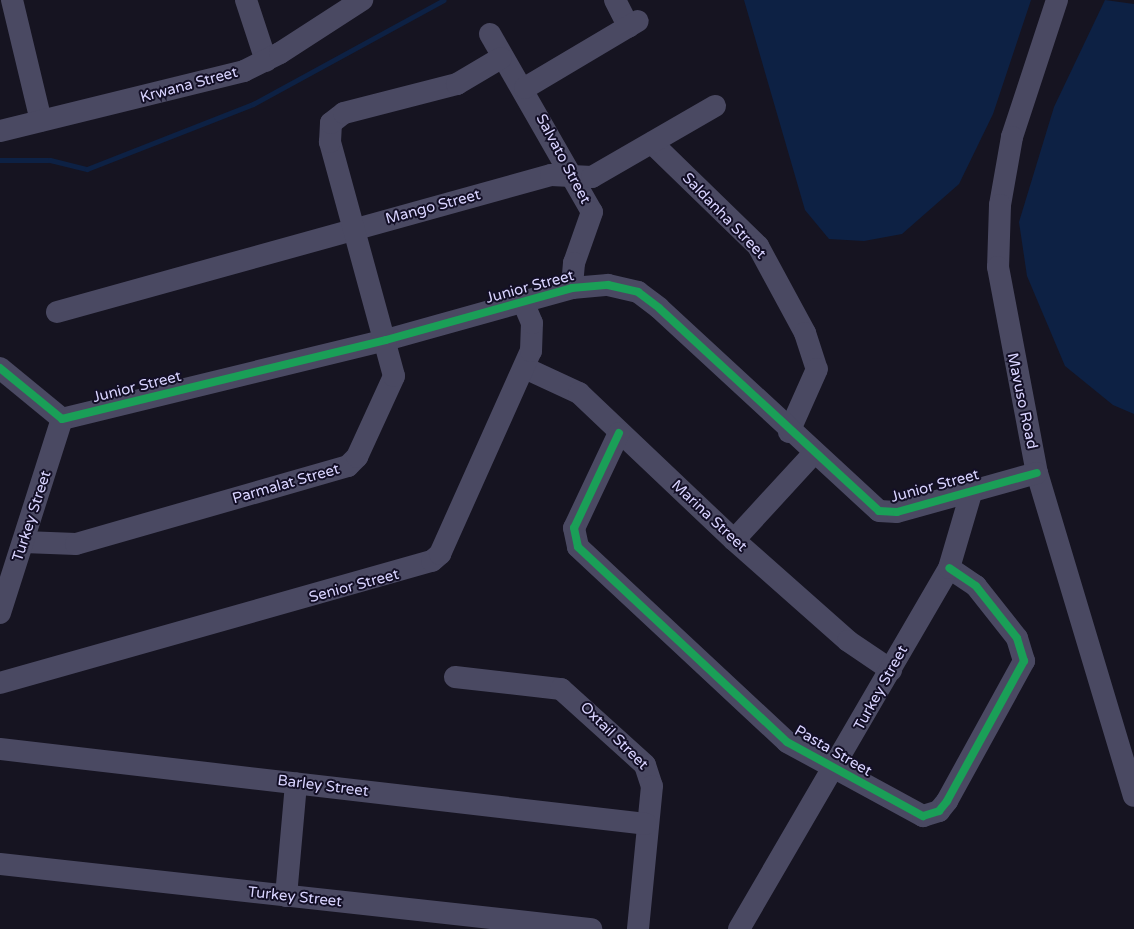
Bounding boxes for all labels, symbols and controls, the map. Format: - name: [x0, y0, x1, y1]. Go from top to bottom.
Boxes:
- street label: Krwana Street: [138, 63, 240, 107]
- street label: Salvato Street: [532, 111, 594, 207]
- street label: Saldanha Street: [678, 169, 770, 263]
- street label: Mango Street: [384, 186, 482, 228]
- street label: Junior Street: [484, 267, 576, 307]
- street label: Mavuso Road: [1003, 351, 1041, 451]
- street label: Junior Street: [91, 367, 183, 407]
- street label: Parmalat Street: [230, 460, 342, 508]
- street label: Junior Street: [889, 466, 981, 506]
- street label: Turkey Street: [9, 468, 55, 564]
- street label: Marina Street: [667, 476, 751, 556]
- street label: Senior Street: [307, 565, 401, 607]
- street label: Turkey Street: [850, 642, 912, 734]
- street label: Oxtail Street: [576, 698, 652, 774]
- street label: Pasta Street: [791, 722, 875, 780]
- street label: Barley Street: [276, 771, 370, 801]
- street label: Turkey Street: [247, 883, 343, 911]

